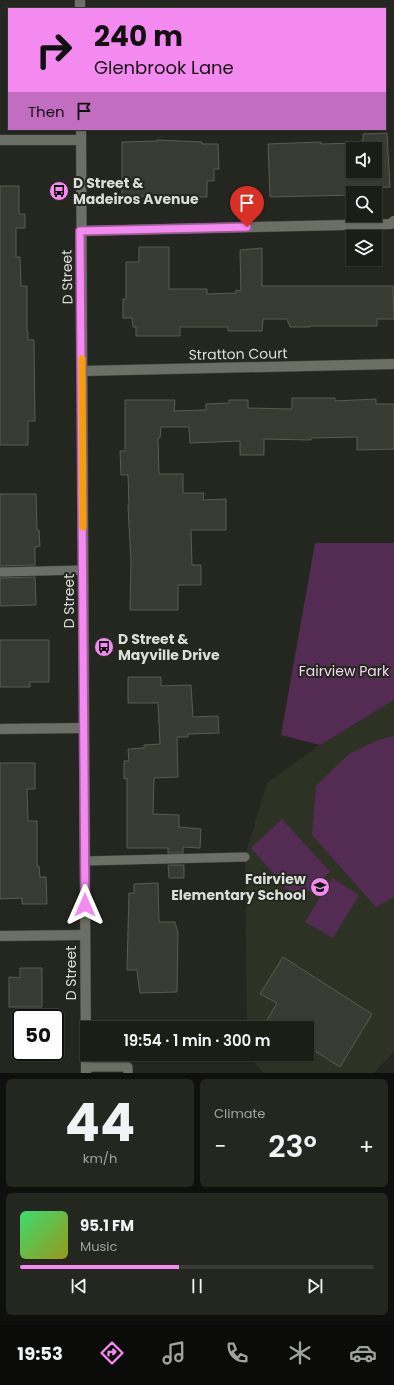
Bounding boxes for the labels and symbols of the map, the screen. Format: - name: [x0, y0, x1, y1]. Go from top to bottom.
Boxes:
- place label: D Street & Madeiros Avenue: [73, 173, 199, 209]
- bus stop icon: D Street & Madeiros Avenue: [48, 180, 70, 202]
- pin: [230, 186, 264, 227]
- street label: D Street: [57, 250, 77, 304]
- street label: Stratton Court: [188, 343, 288, 365]
- street label: D Street: [59, 574, 79, 628]
- place label: D Street & Mayville Drive: [118, 629, 220, 665]
- bus stop icon: D Street & Mayville Drive: [93, 636, 115, 658]
- park label: Fairview Park: [299, 661, 390, 681]
- place label: Fairview Elementary School: [171, 869, 307, 905]
- school or university icon: Fairview Elementary School: [309, 876, 331, 898]
- position arrow: [64, 884, 106, 926]
- street label: D Street: [61, 946, 81, 1000]
- speed limit sign: 50: [12, 1009, 64, 1061]

